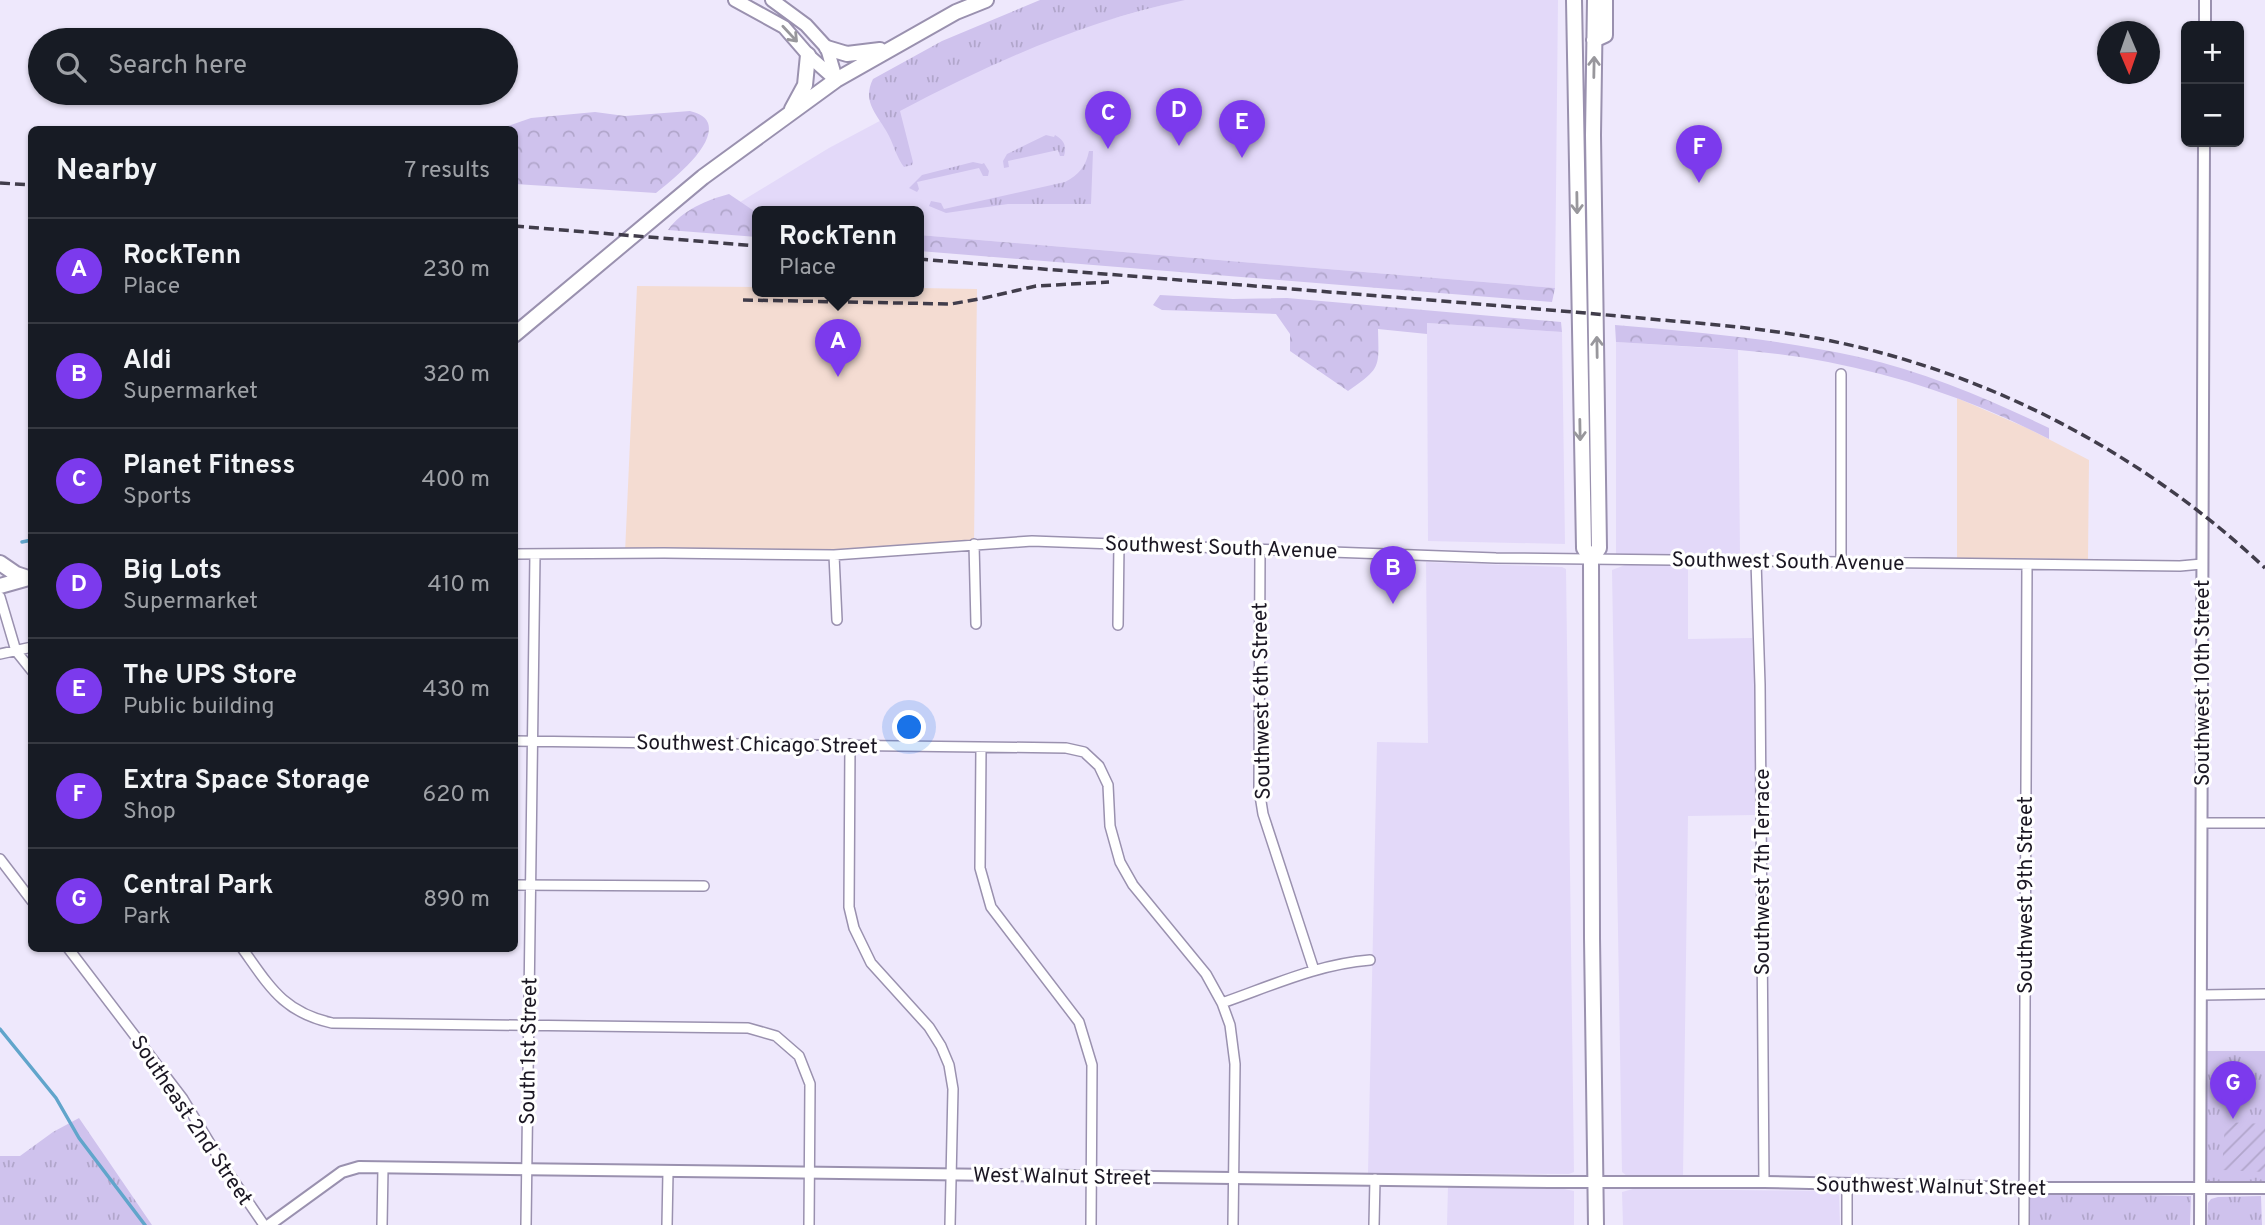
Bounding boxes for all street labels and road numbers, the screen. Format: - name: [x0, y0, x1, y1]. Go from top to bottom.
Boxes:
- street label: Southwest South Avenue: [1104, 531, 1338, 566]
- street label: Southwest South Avenue: [1671, 547, 1905, 578]
- street label: Southwest 10th Street: [2190, 580, 2217, 786]
- street label: Southwest 6th Street: [1247, 602, 1278, 800]
- street label: Southwest Chicago Street: [636, 730, 878, 761]
- street label: Southwest 7th Terrace: [1750, 768, 1777, 976]
- street label: Southwest 9th Street: [2013, 796, 2040, 994]
- street label: South 1st Street: [515, 977, 544, 1125]
- street label: Southeast 2nd Street: [124, 1031, 258, 1211]
- street label: West Walnut Street: [973, 1162, 1151, 1193]
- street label: Southwest Walnut Street: [1815, 1172, 2047, 1203]

